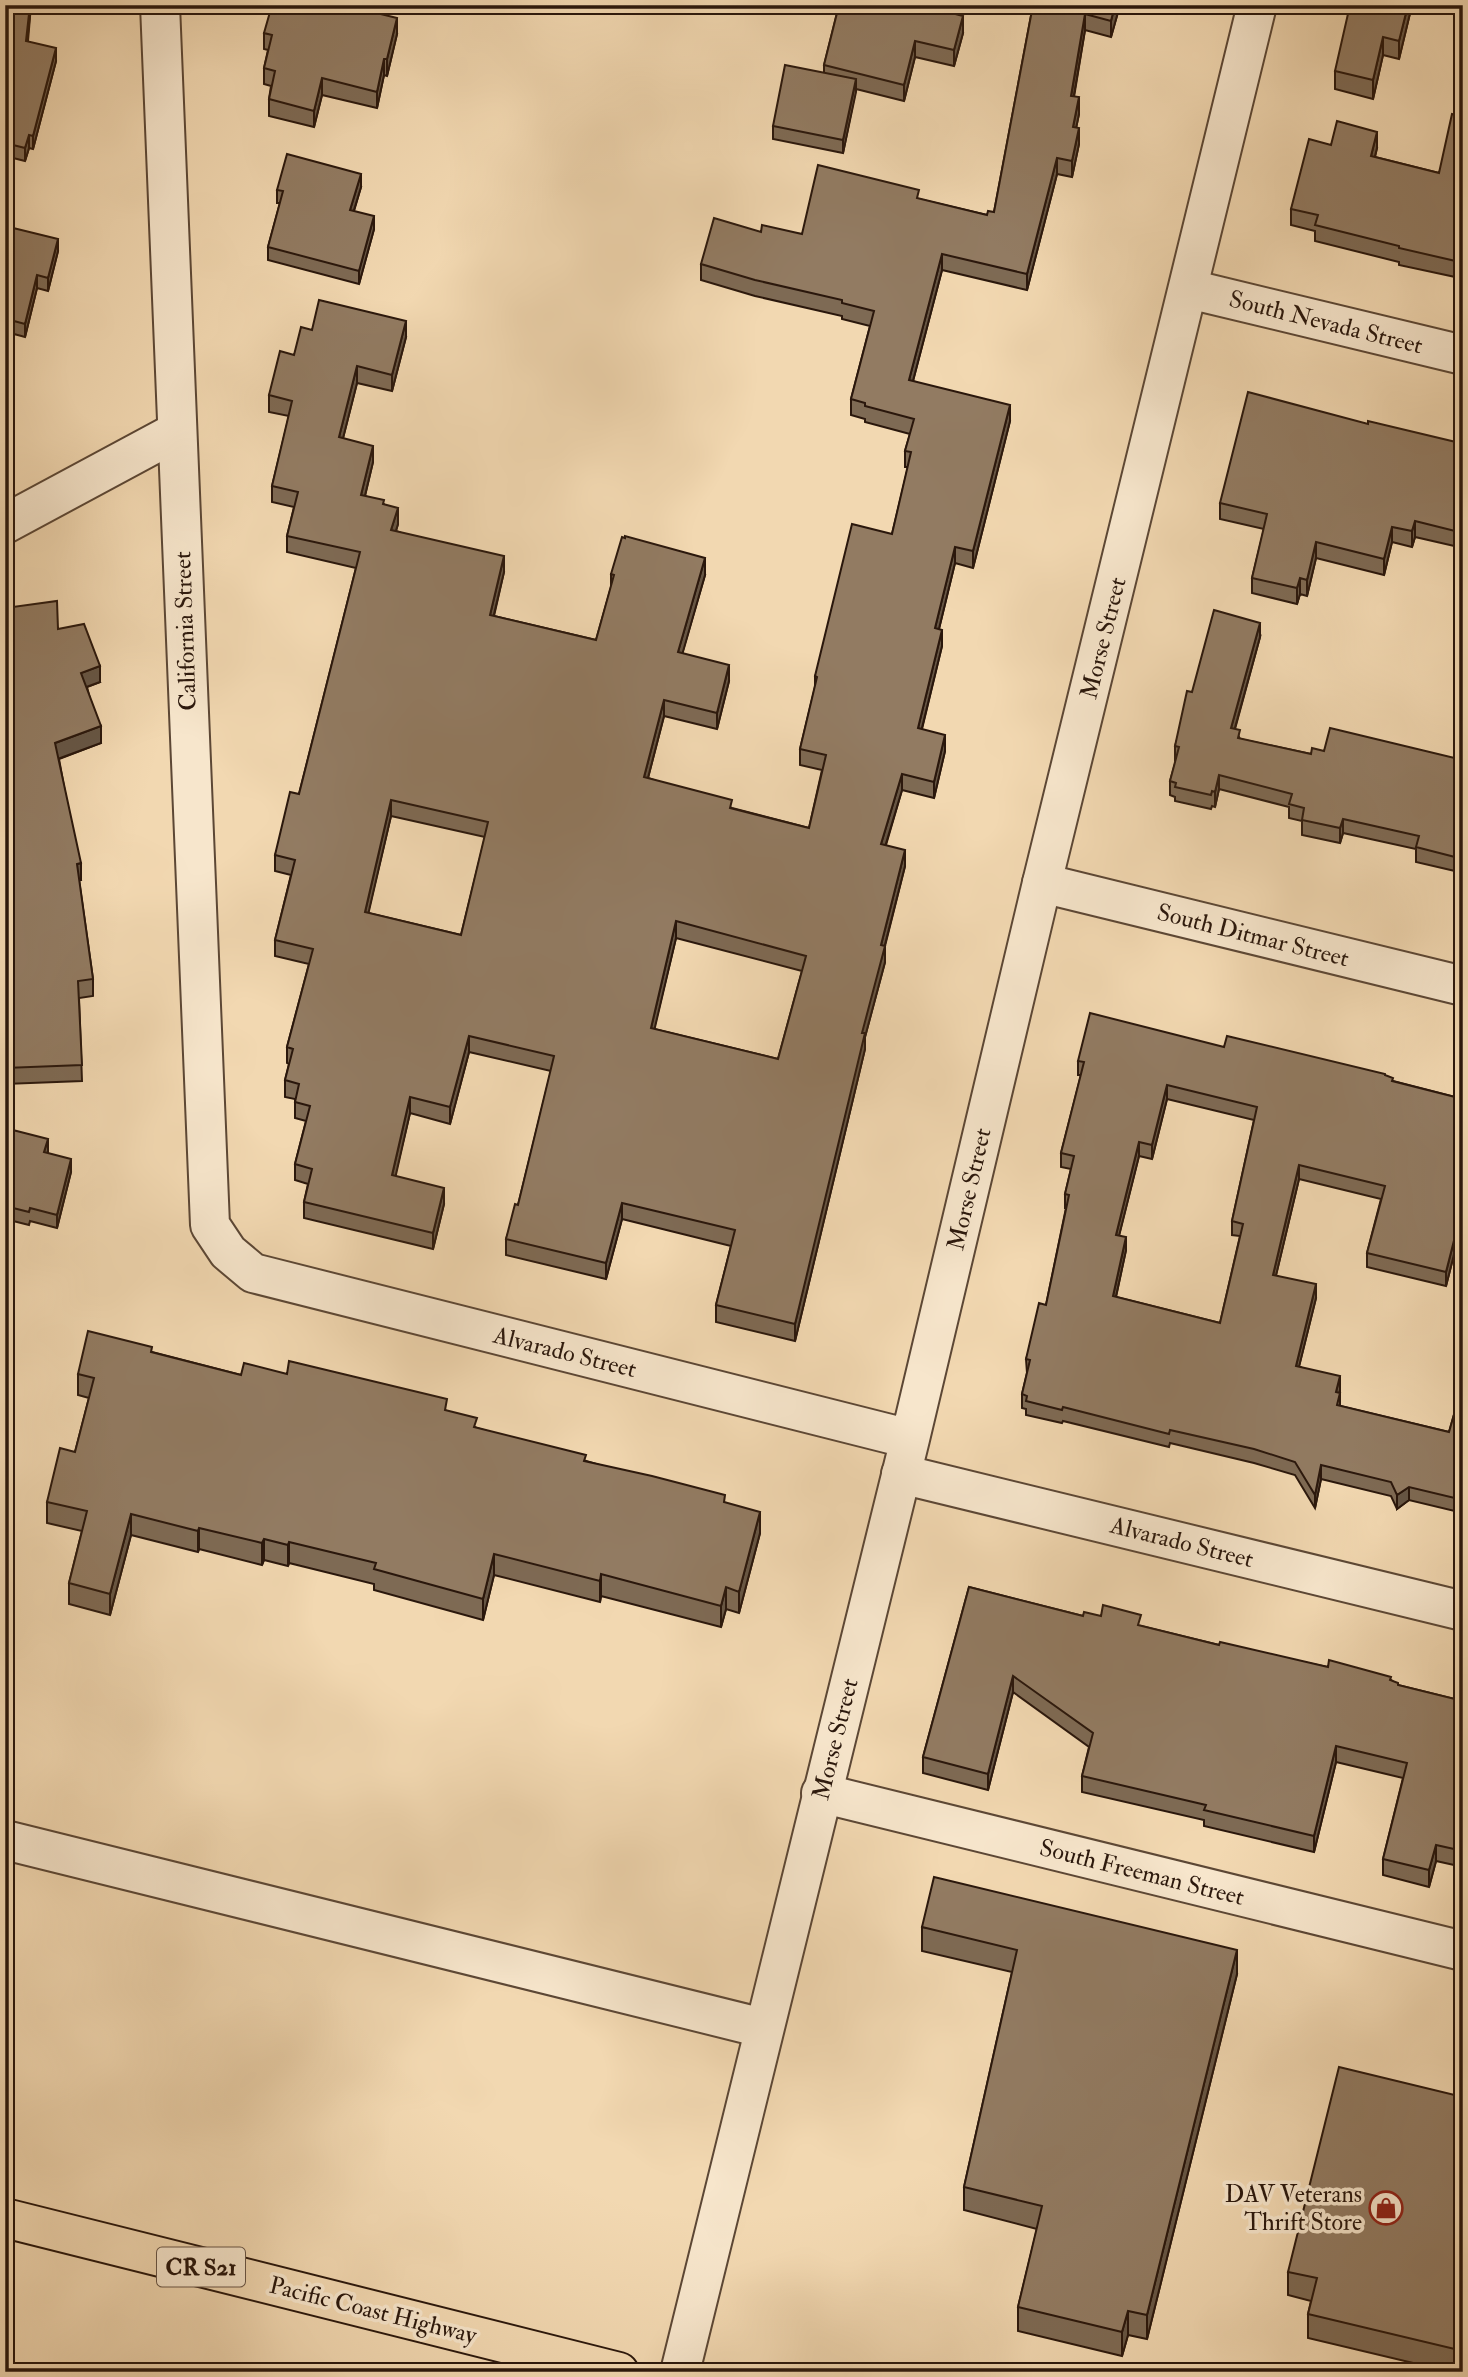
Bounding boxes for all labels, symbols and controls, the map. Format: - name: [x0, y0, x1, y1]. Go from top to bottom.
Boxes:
- street label: South Nevada Street: [1226, 283, 1426, 362]
- street label: California Street: [167, 551, 204, 711]
- street label: Morse Street: [1073, 574, 1134, 702]
- street label: South Ditmar Street: [1154, 897, 1352, 974]
- street label: Morse Street: [940, 1125, 999, 1253]
- street label: Alvarado Street: [489, 1319, 640, 1385]
- street label: Alvarado Street: [1106, 1509, 1257, 1575]
- street label: Morse Street: [805, 1675, 866, 1803]
- street label: South Freeman Street: [1036, 1832, 1248, 1913]
- place label: DAV Veterans Thrift Store: [1225, 2179, 1362, 2238]
- shop icon: DAV Veterans Thrift Store: [1367, 2189, 1405, 2227]
- road number: CR S21: [157, 2248, 245, 2286]
- street label: Pacific Coast Highway: [266, 2270, 480, 2351]

